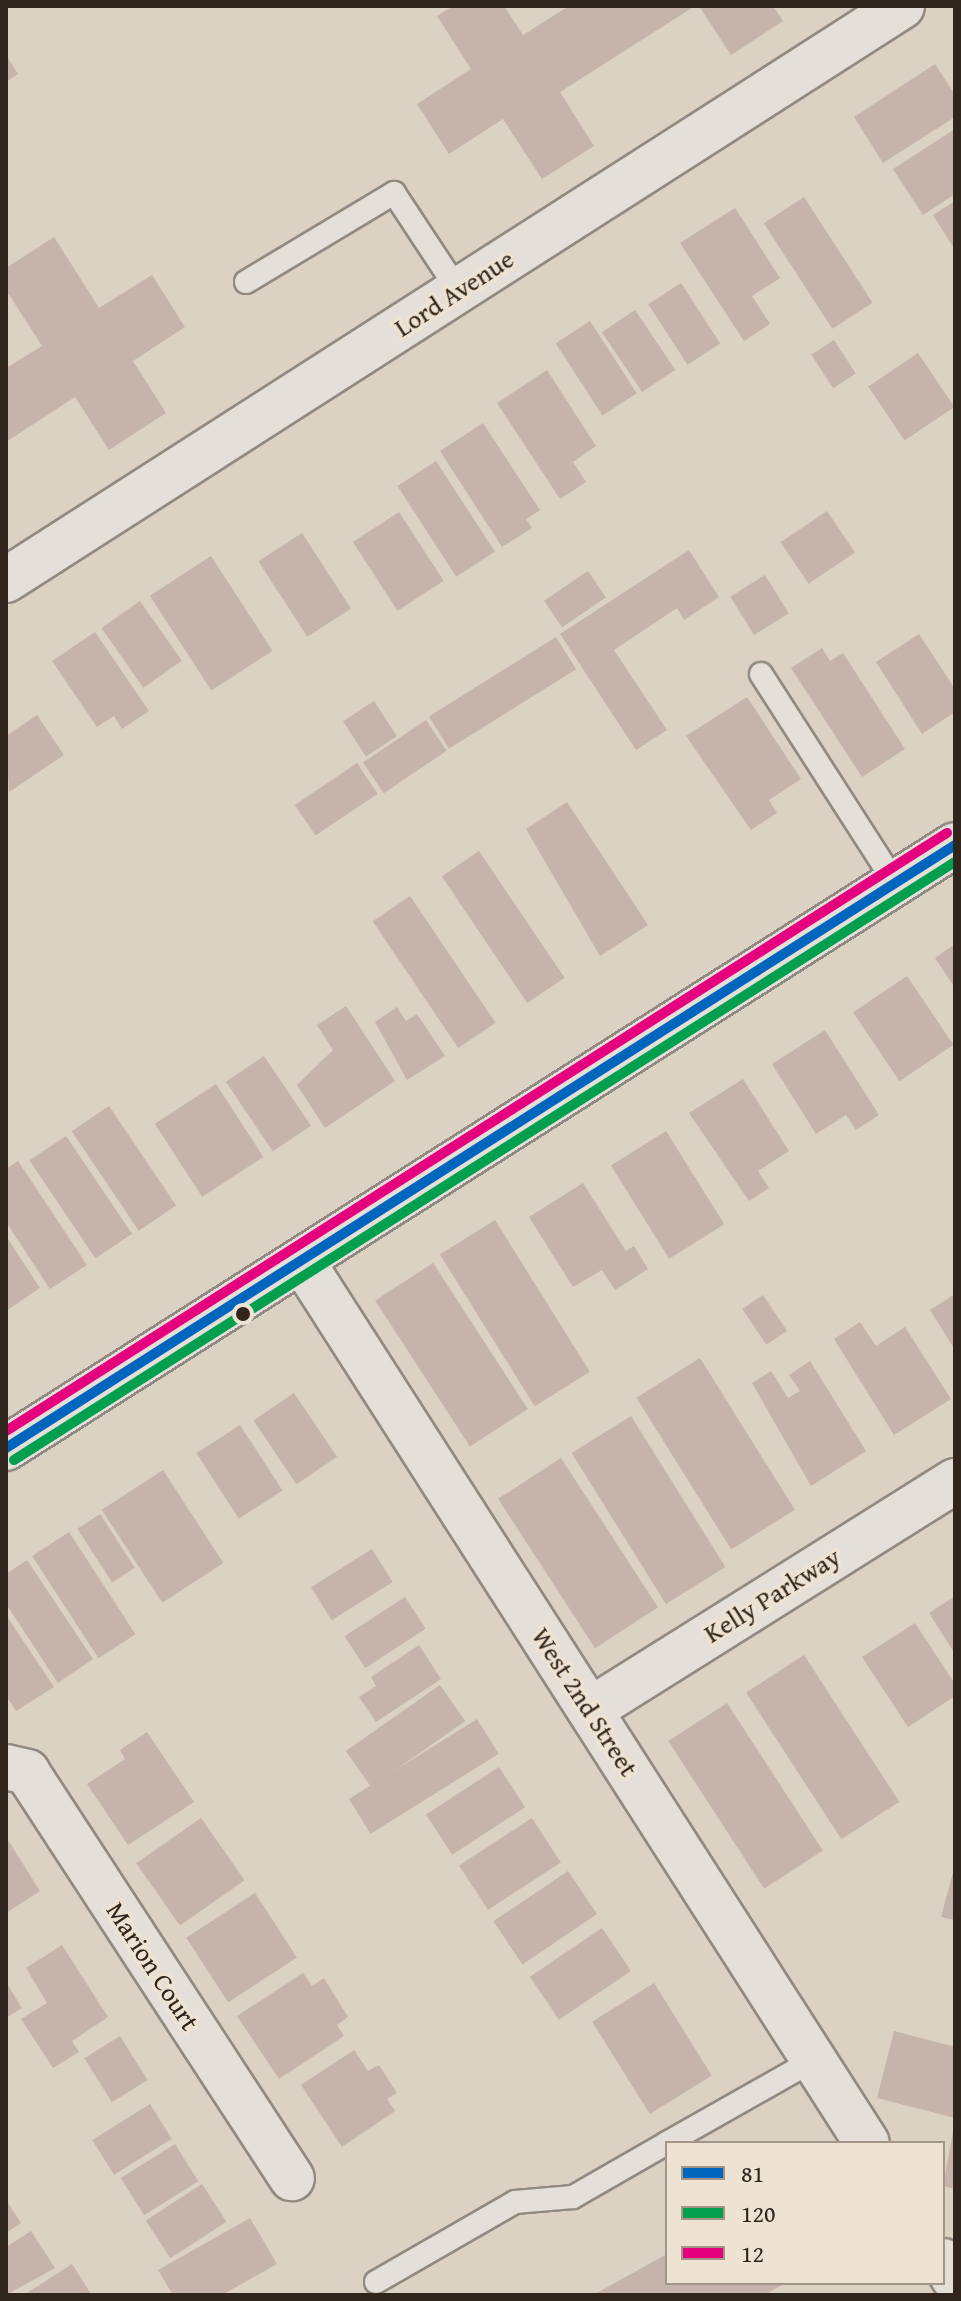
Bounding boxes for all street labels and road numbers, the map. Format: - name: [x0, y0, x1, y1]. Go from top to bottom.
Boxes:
- street label: Lord Avenue: [389, 243, 519, 343]
- street label: Kelly Parkway: [698, 1541, 846, 1649]
- street label: West 2nd Street: [525, 1622, 645, 1782]
- street label: Marion Court: [100, 1896, 206, 2036]

